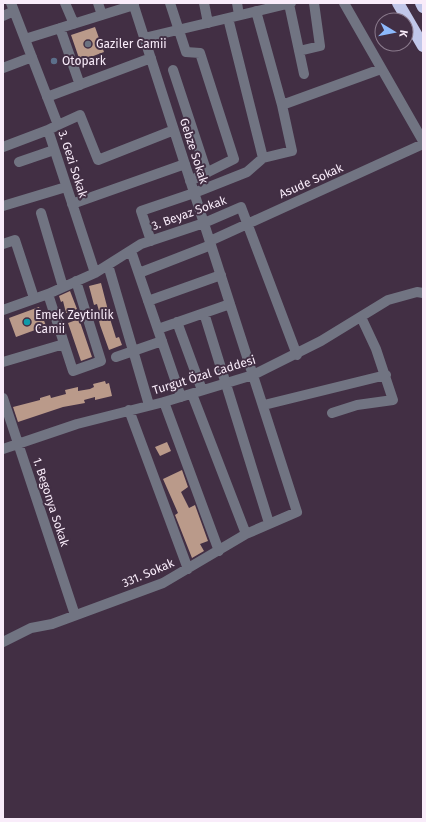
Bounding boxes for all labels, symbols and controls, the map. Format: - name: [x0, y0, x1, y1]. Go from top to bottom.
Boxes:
- north arrow: [374, 12, 414, 52]
- text: K: [396, 29, 410, 39]
- place label: Gaziler Camii: [96, 37, 167, 51]
- marker: Gaziler Camii: [83, 39, 93, 49]
- place label: Otopark: [62, 54, 107, 68]
- marker: Otopark: [49, 56, 59, 66]
- street label: Gebze Sokak: [177, 116, 211, 186]
- street label: 3. Gezi Sokak: [56, 129, 91, 200]
- street label: Asude Sokak: [277, 160, 346, 201]
- street label: 3. Beyaz Sokak: [150, 193, 229, 233]
- place label: Emek Zeytinlik Camii: [35, 308, 114, 336]
- marker: Emek Zeytinlik Camii: [22, 317, 32, 327]
- street label: Turgut Özal Caddesi: [150, 351, 257, 397]
- street label: 1. Begonya Sokak: [30, 456, 72, 549]
- street label: 331. Sokak: [120, 555, 177, 590]

